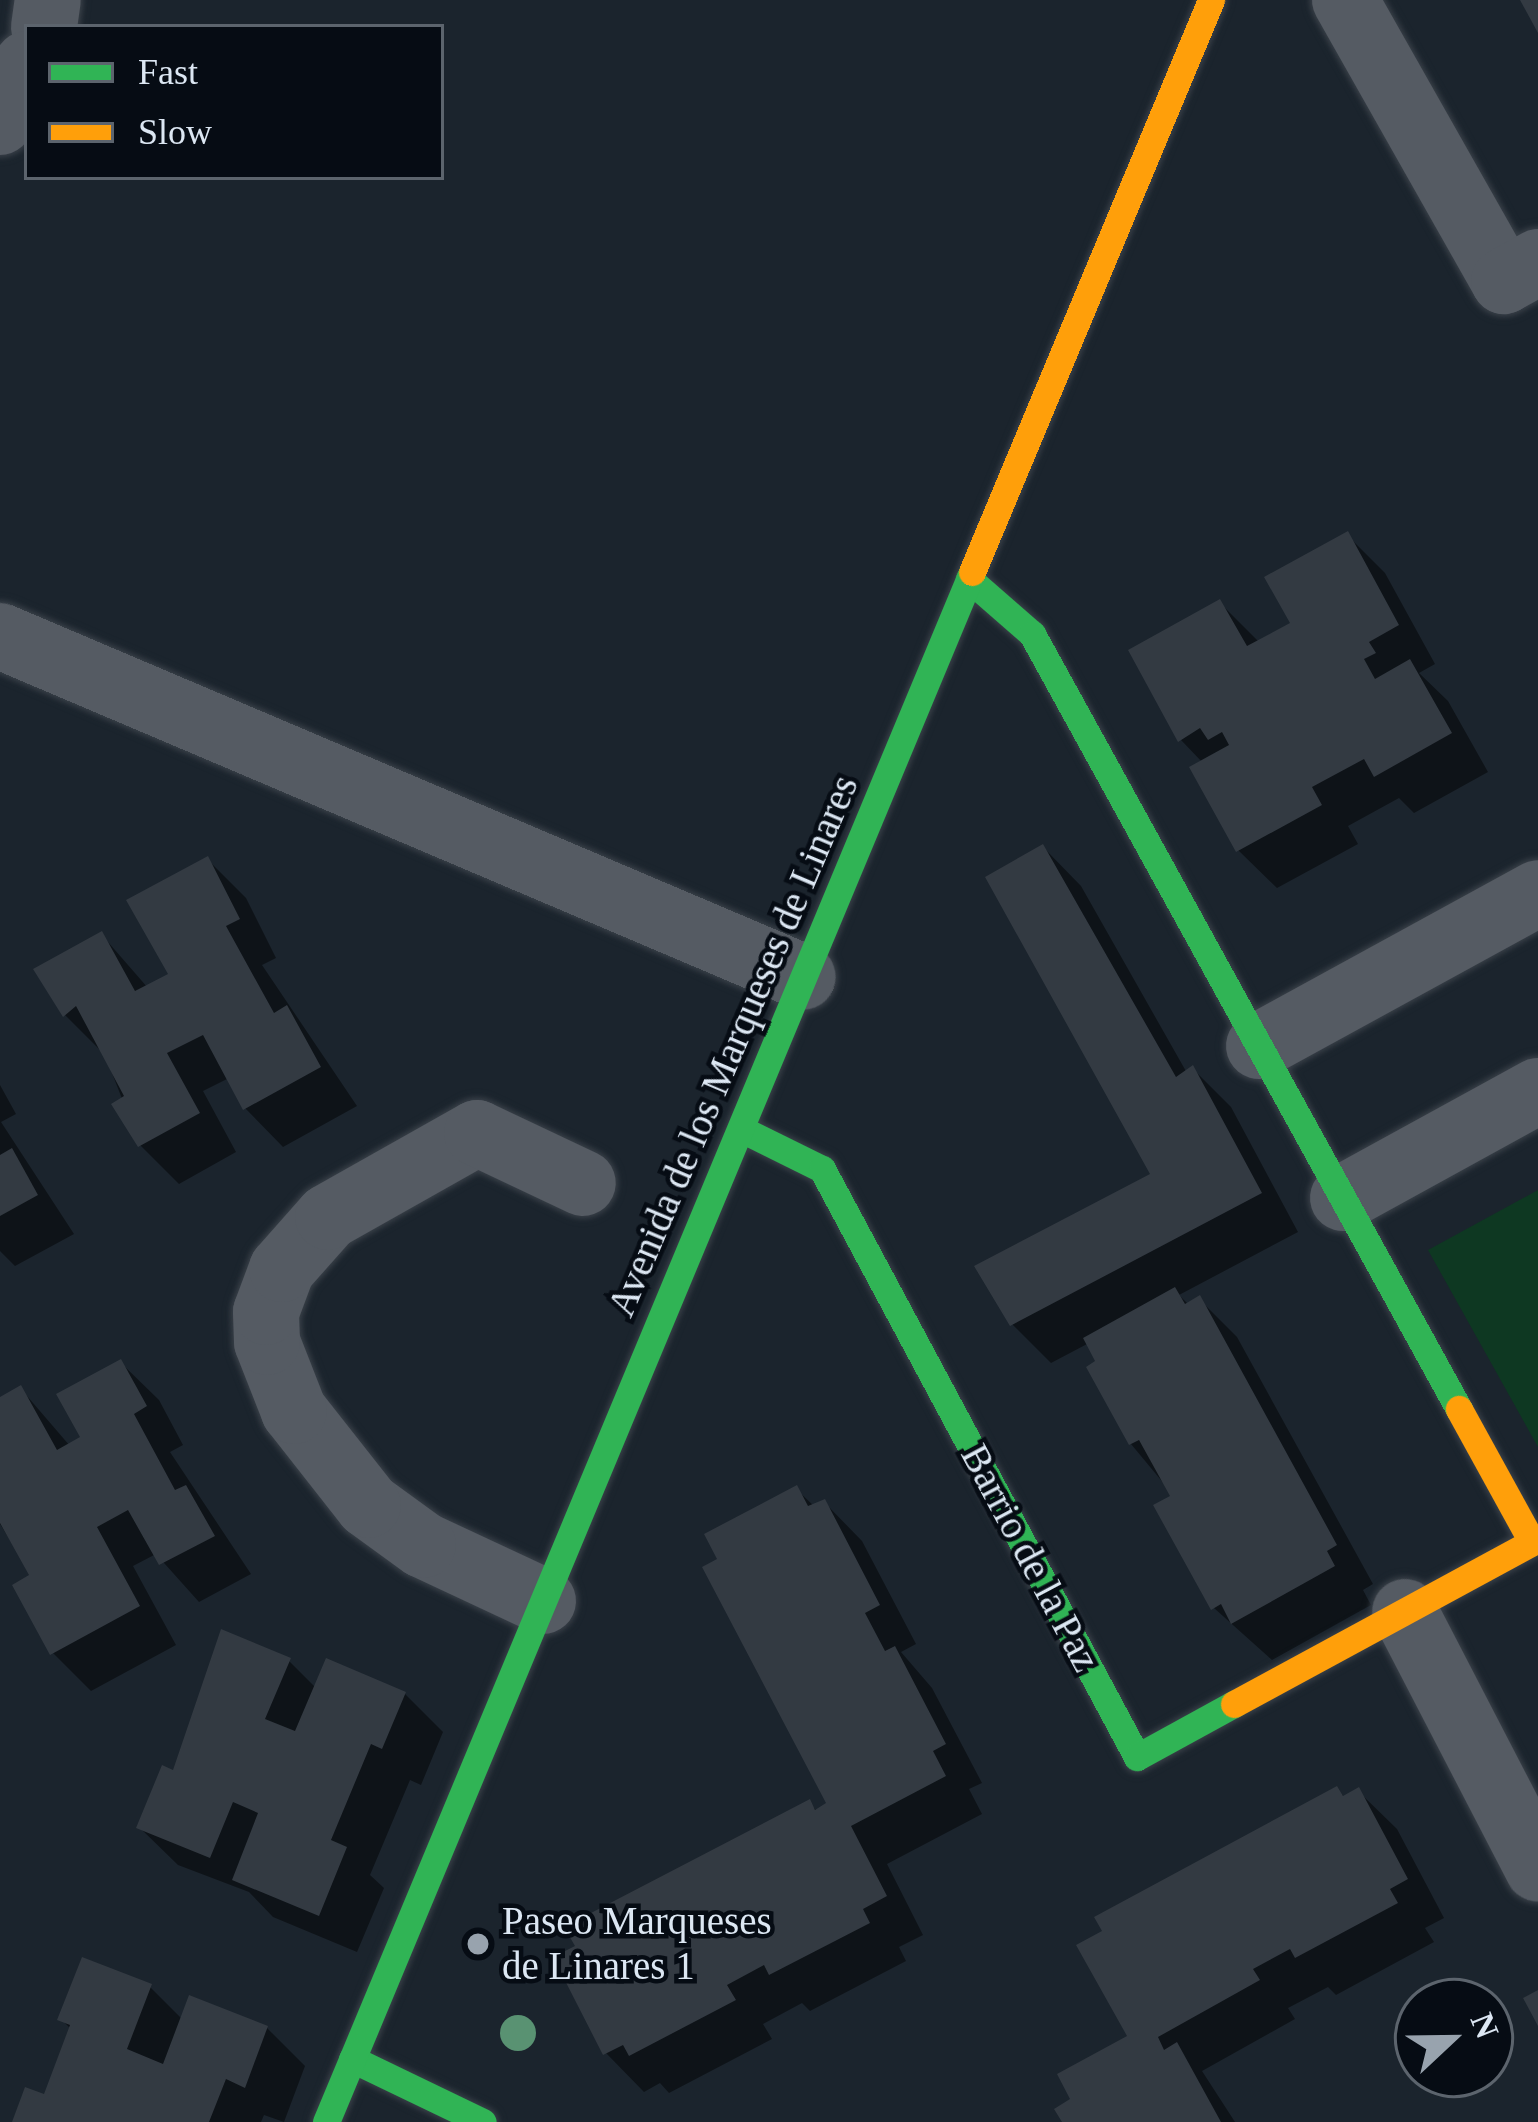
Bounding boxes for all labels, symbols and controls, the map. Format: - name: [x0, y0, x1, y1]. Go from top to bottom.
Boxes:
- legend: [24, 24, 444, 180]
- text: Fast: [138, 52, 198, 92]
- text: Slow: [138, 112, 212, 152]
- street label: Avenida de los Marqueses de Linares: [598, 769, 868, 1323]
- street label: Barrio de la Paz: [951, 1437, 1109, 1679]
- place label: Paseo Marqueses de Linares 1: [502, 1899, 772, 1990]
- marker: Paseo Marqueses de Linares 1: [465, 1931, 491, 1957]
- north arrow: [1394, 1978, 1514, 2098]
- text: N: [1463, 2008, 1506, 2043]

